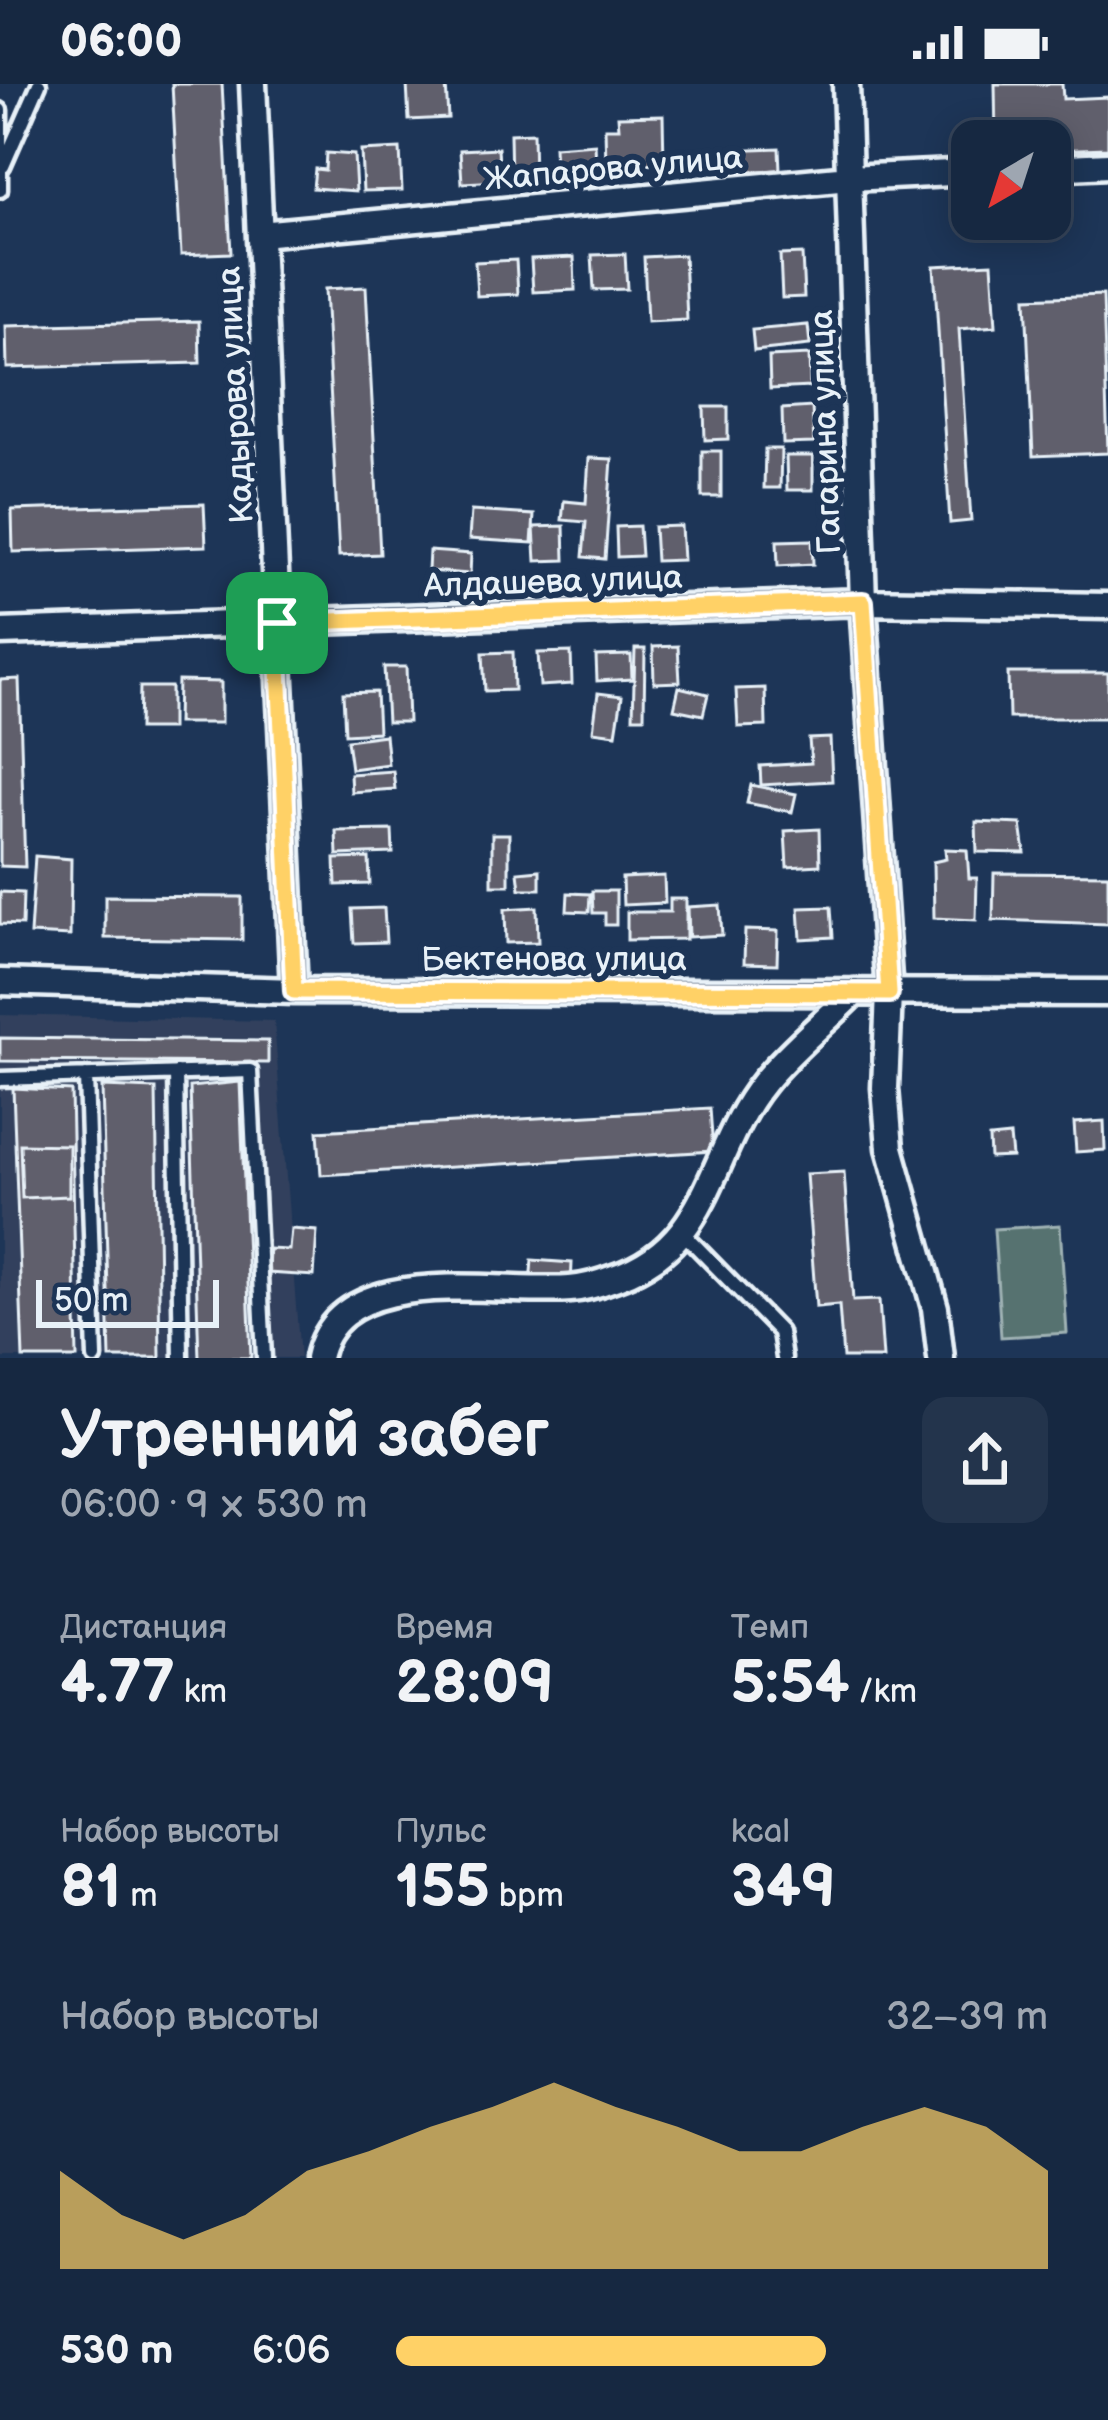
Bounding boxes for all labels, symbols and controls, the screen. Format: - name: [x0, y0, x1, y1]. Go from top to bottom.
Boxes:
- text: 06:00: [60, 15, 182, 70]
- north arrow: [951, 120, 1071, 240]
- map controls: [951, 120, 1071, 240]
- street label: Жапарова улица: [482, 138, 744, 200]
- street label: Кадырова улица: [209, 265, 263, 524]
- street label: Гагарина улица: [802, 309, 850, 555]
- street label: Алдашева улица: [422, 557, 683, 607]
- pin: [226, 572, 328, 674]
- icon: arrive: [244, 590, 310, 656]
- street label: Бектенова улица: [421, 940, 687, 980]
- scale bar: [36, 1274, 219, 1327]
- text: 50 m: [54, 1281, 129, 1321]
- text: Утренний забег: [60, 1397, 549, 1476]
- button: share: [922, 1397, 1048, 1523]
- text: 06:00 · 9 × 530 m: [60, 1482, 367, 1529]
- text: Дистанция: [60, 1608, 227, 1648]
- text: Время: [395, 1608, 493, 1648]
- text: Темп: [731, 1608, 809, 1648]
- text: 4.77: [60, 1648, 175, 1720]
- text: 28:09: [395, 1648, 554, 1720]
- text: 5:54: [731, 1648, 850, 1720]
- text: km: [175, 1672, 227, 1712]
- text: /km: [850, 1672, 917, 1712]
- text: Набор высоты: [60, 1812, 280, 1852]
- text: Пульс: [395, 1812, 487, 1852]
- text: kcal: [731, 1812, 790, 1852]
- text: 81: [60, 1852, 121, 1924]
- text: 155: [395, 1852, 490, 1924]
- text: 349: [731, 1852, 836, 1924]
- text: m: [121, 1876, 158, 1916]
- text: bpm: [490, 1876, 564, 1916]
- text: Набор высоты: [60, 1994, 320, 2041]
- text: 32–39 m: [886, 1994, 1048, 2041]
- text: 530 m: [60, 2328, 173, 2375]
- text: 6:06: [252, 2328, 330, 2375]

